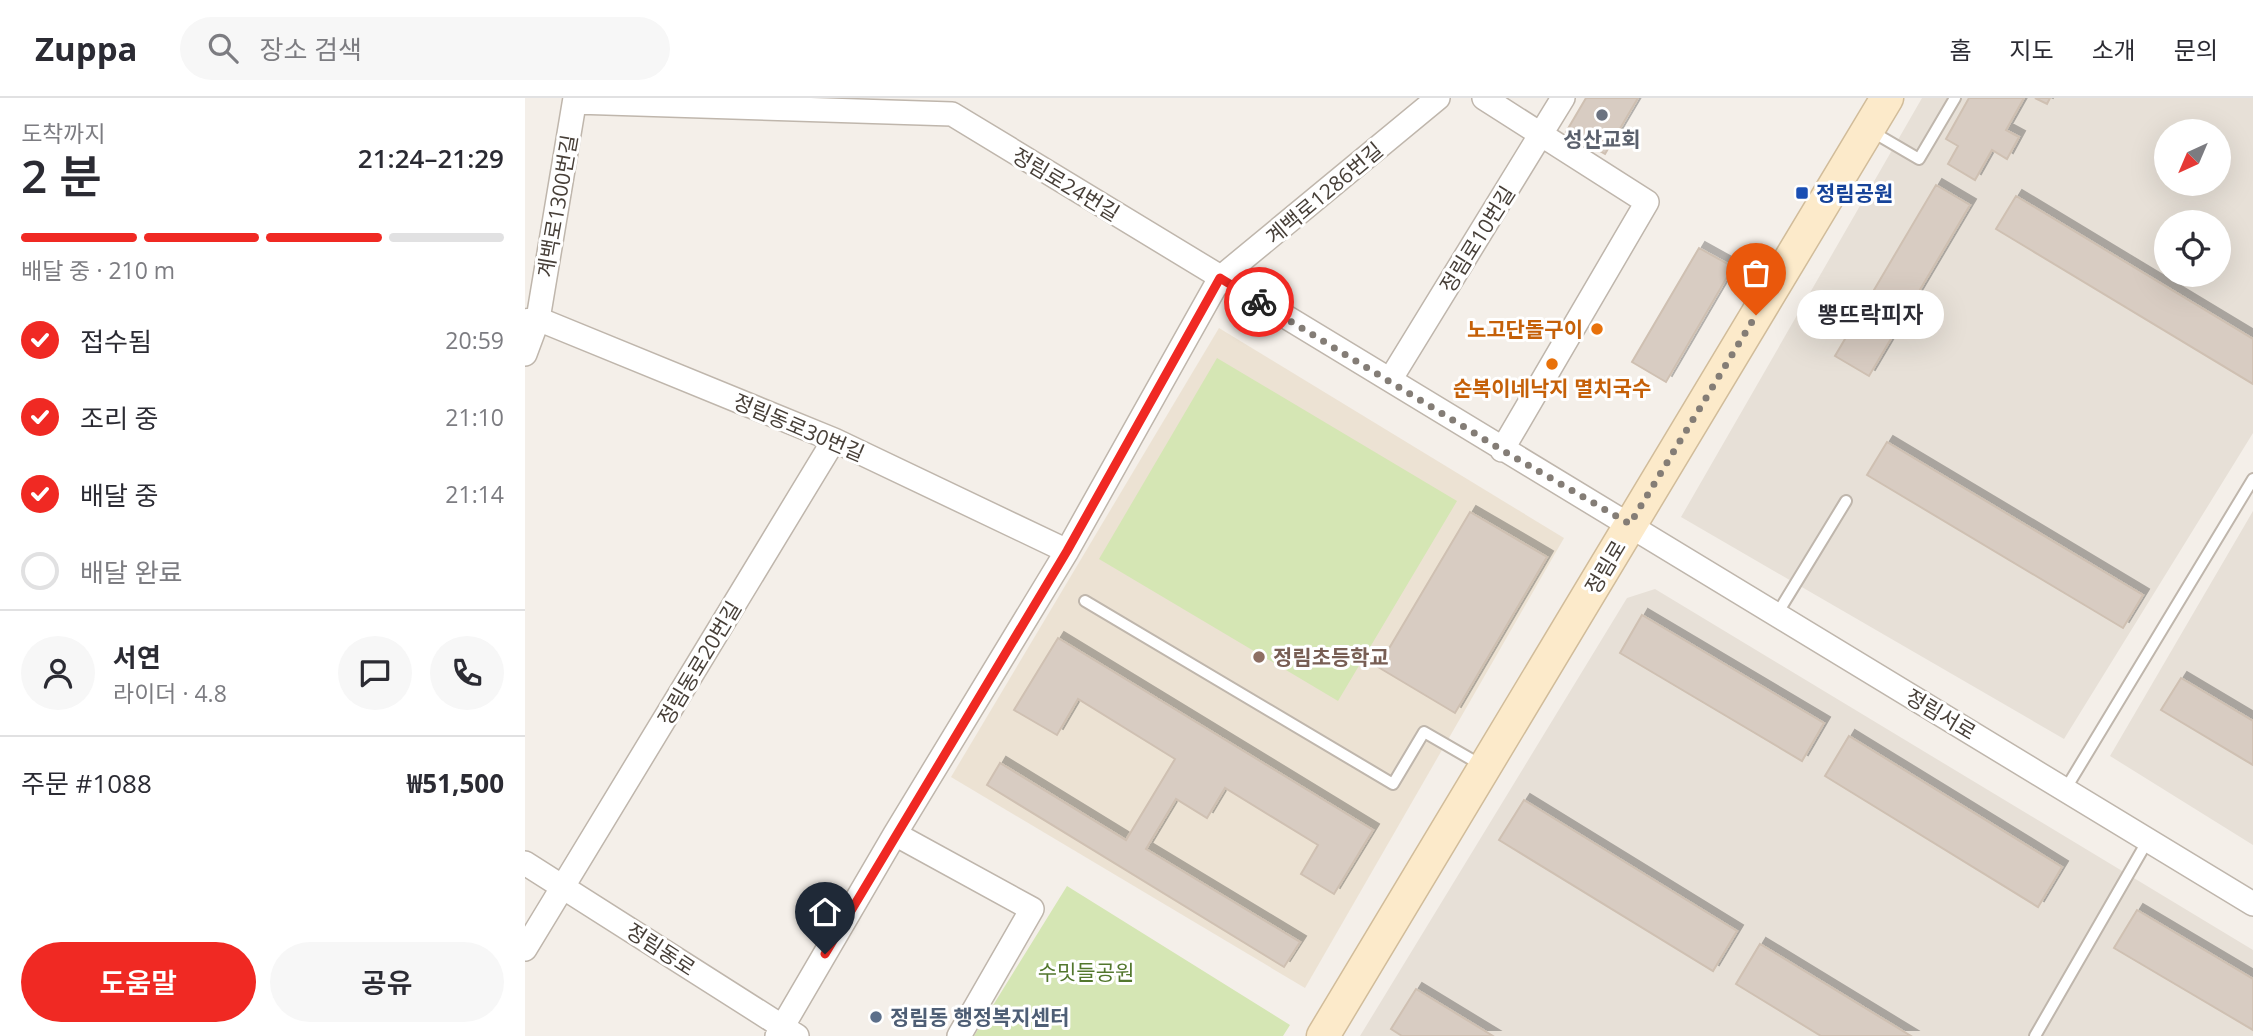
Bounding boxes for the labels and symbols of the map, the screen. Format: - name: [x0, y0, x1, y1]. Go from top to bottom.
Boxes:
- marker: 성산교회: [1594, 107, 1610, 123]
- north arrow: [2154, 119, 2231, 196]
- place label: 성산교회: [1563, 125, 1641, 153]
- street label: 계백로1300번길: [531, 132, 583, 280]
- street label: 계백로1286번길: [1260, 136, 1388, 250]
- street label: 정림로24번길: [1007, 141, 1125, 227]
- place label: 정림공원: [1816, 179, 1893, 207]
- street label: 정림로10번길: [1433, 180, 1521, 298]
- marker: 정림공원: [1794, 185, 1810, 201]
- pin: [1726, 243, 1786, 315]
- courier: [1224, 267, 1294, 337]
- callout: 뽕뜨락피자: [1798, 290, 1945, 340]
- place label: 노고단돌구이: [1467, 315, 1583, 343]
- marker: 노고단돌구이: [1589, 321, 1605, 337]
- marker: 순복이네낙지 멸치국수: [1544, 356, 1560, 372]
- place label: 순복이네낙지 멸치국수: [1453, 374, 1651, 402]
- street label: 정림동로30번길: [729, 387, 869, 467]
- street label: 정림로: [1578, 535, 1632, 599]
- street label: 정림동로20번길: [651, 596, 747, 730]
- place label: 정림초등학교: [1273, 643, 1389, 671]
- marker: 정림초등학교: [1251, 649, 1267, 665]
- street label: 정림서로: [1901, 682, 1981, 746]
- pin: [795, 882, 855, 954]
- street label: 정림동로: [621, 916, 701, 982]
- park label: 수밋들공원: [1038, 958, 1134, 986]
- place label: 정림동 행정복지센터: [890, 1003, 1069, 1031]
- marker: 정림동 행정복지센터: [868, 1009, 884, 1025]

